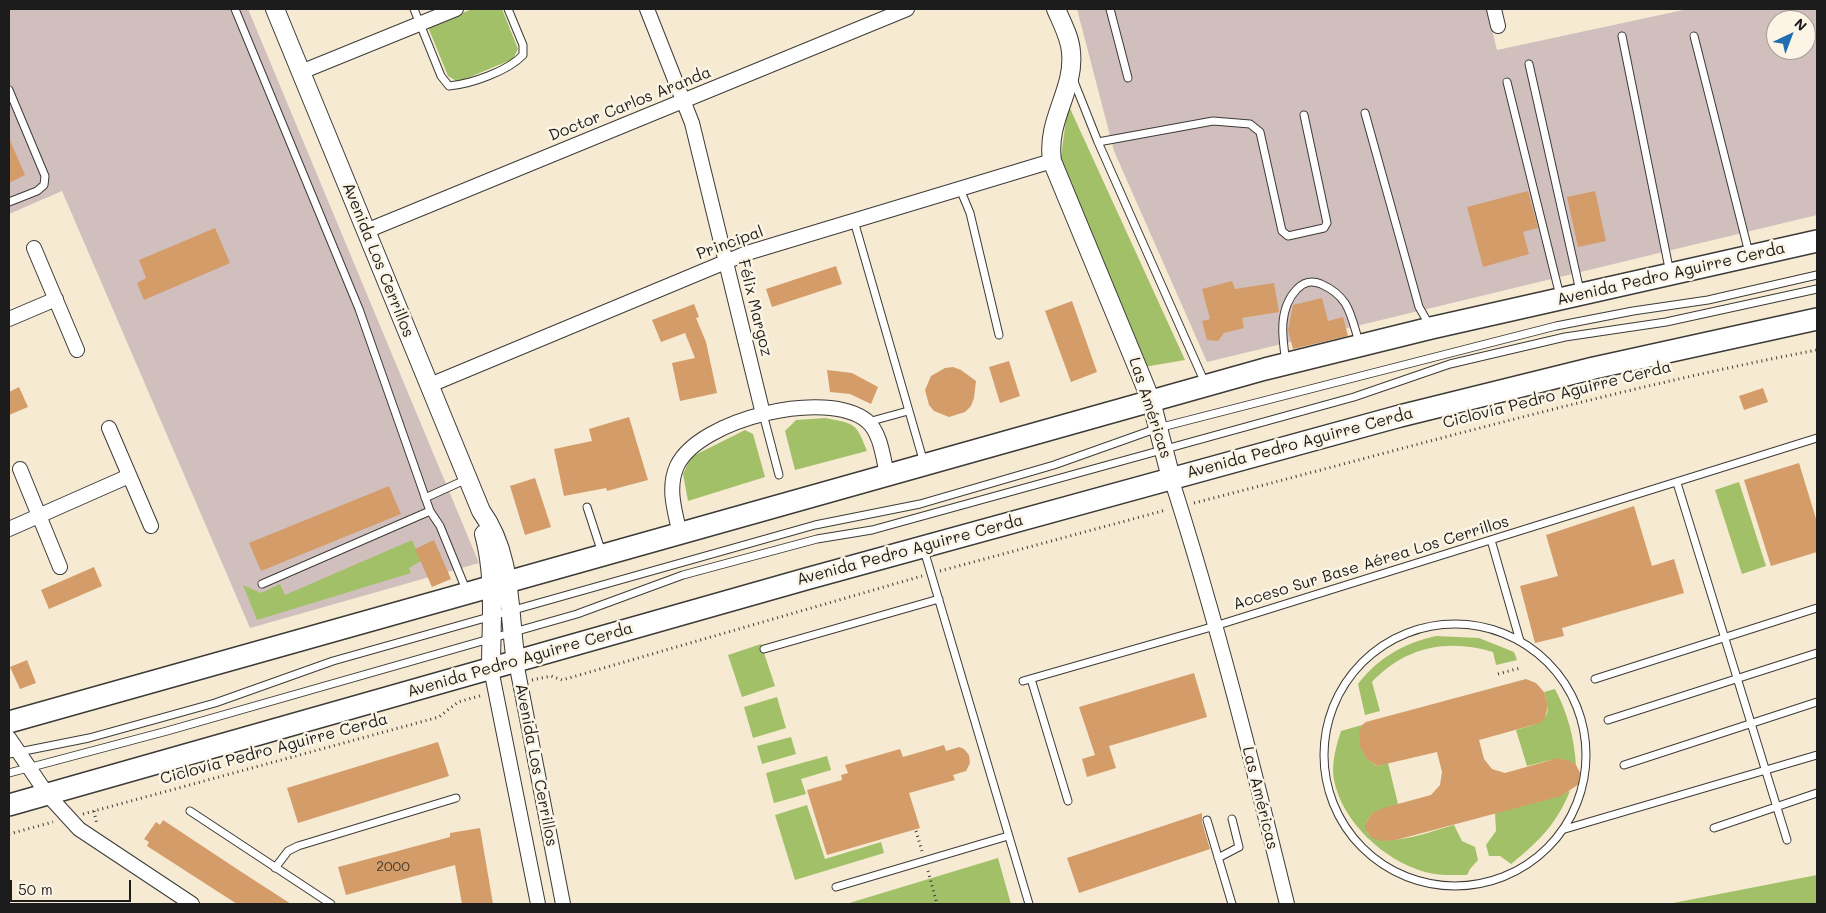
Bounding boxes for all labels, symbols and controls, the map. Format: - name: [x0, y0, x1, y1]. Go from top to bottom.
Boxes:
- north arrow: [1766, 10, 1816, 60]
- text: N: [1791, 14, 1811, 35]
- street label: Doctor Carlos Aranda: [546, 63, 714, 145]
- street label: Avenida Los Cerrillos: [338, 180, 418, 340]
- street label: Principal: [694, 222, 766, 264]
- street label: Avenida Pedro Aguirre Cerda: [1555, 238, 1787, 310]
- street label: Félix Margoz: [734, 257, 776, 359]
- street label: Las Américas: [1125, 355, 1175, 461]
- street label: Ciclovía Pedro Aguirre Cerda: [1441, 357, 1673, 433]
- street label: Avenida Pedro Aguirre Cerda: [1185, 403, 1415, 483]
- street label: Avenida Pedro Aguirre Cerda: [795, 510, 1025, 590]
- street label: Acceso Sur Base Aérea Los Cerrillos: [1231, 512, 1511, 614]
- street label: Avenida Pedro Aguirre Cerda: [405, 619, 635, 701]
- street label: Avenida Los Cerrillos: [511, 682, 561, 848]
- street label: Ciclovía Pedro Aguirre Cerda: [158, 709, 390, 789]
- street label: Las Américas: [1238, 745, 1282, 851]
- house number: 2000: [376, 859, 410, 875]
- scale bar: [12, 870, 134, 902]
- text: 50 m: [18, 879, 53, 899]

